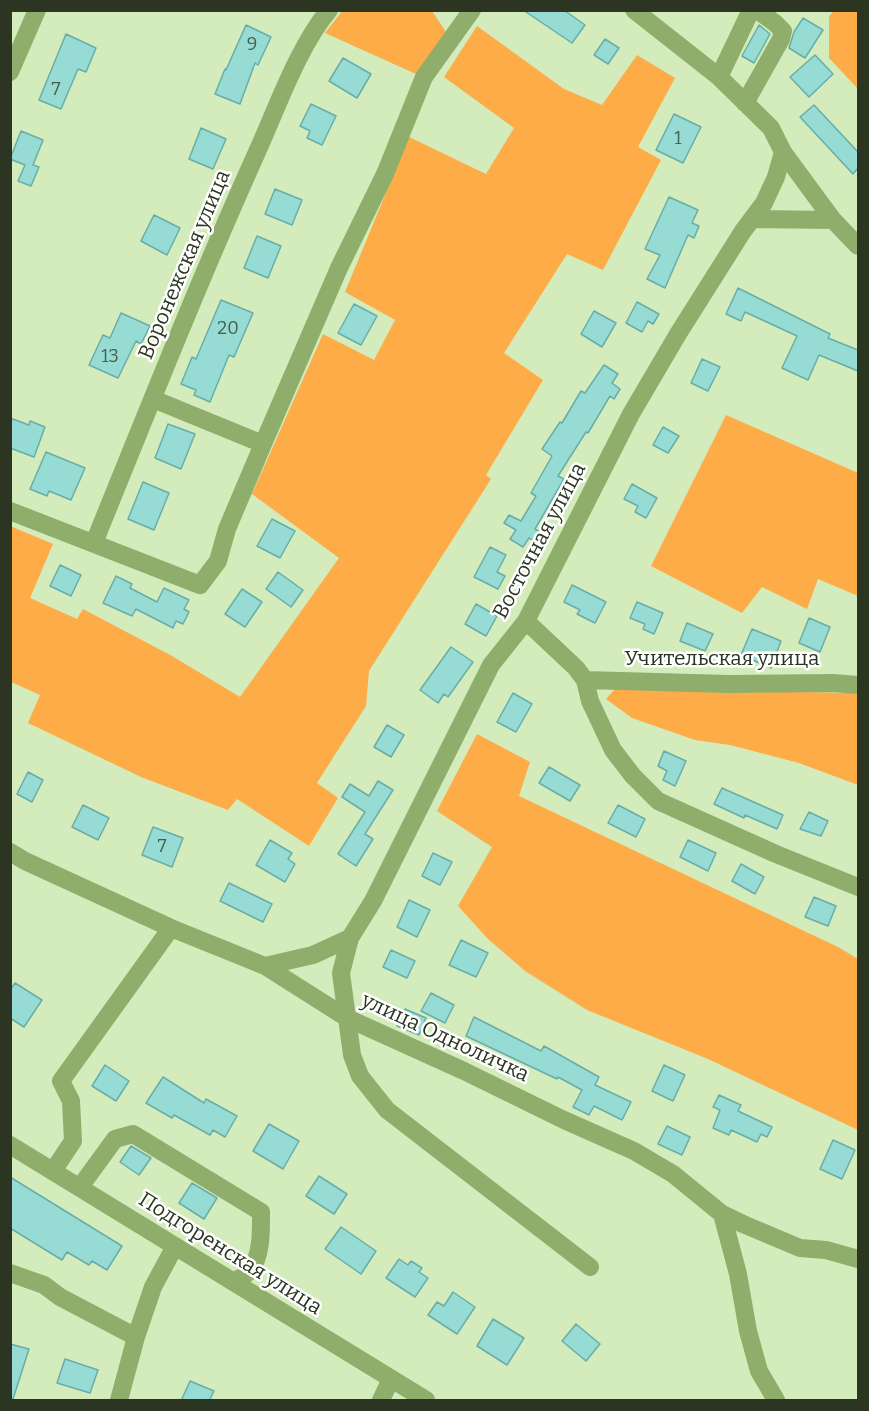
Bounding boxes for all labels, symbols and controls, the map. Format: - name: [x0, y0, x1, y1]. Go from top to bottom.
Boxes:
- house number: 9: [247, 34, 257, 56]
- house number: 7: [51, 79, 61, 101]
- house number: 1: [674, 128, 682, 150]
- street label: Воронежская улица: [134, 167, 236, 363]
- house number: 20: [217, 318, 239, 340]
- house number: 13: [101, 346, 119, 368]
- street label: Восточная улица: [488, 459, 592, 623]
- street label: Учительская улица: [625, 646, 819, 672]
- house number: 7: [157, 836, 167, 858]
- street label: улица Одноличка: [357, 988, 533, 1088]
- street label: Подгоренская улица: [134, 1187, 326, 1321]

